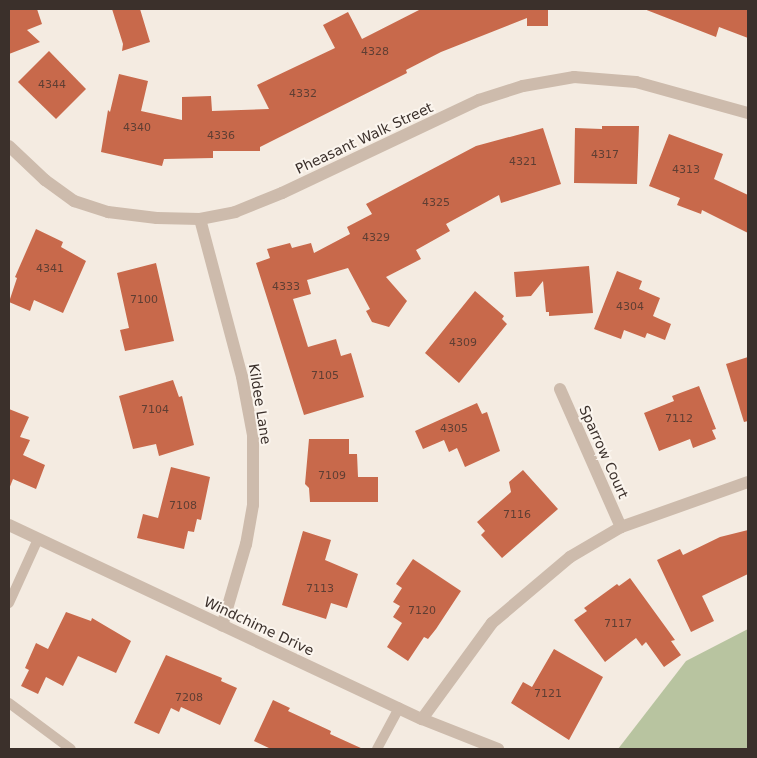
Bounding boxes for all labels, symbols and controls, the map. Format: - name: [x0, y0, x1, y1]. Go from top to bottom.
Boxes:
- house number: 4328: [361, 45, 389, 59]
- house number: 4344: [38, 78, 66, 92]
- house number: 4332: [289, 87, 317, 101]
- street label: Pheasant Walk Street: [293, 99, 435, 177]
- house number: 4340: [123, 121, 151, 135]
- house number: 4336: [207, 129, 235, 143]
- house number: 4317: [591, 148, 619, 162]
- house number: 4321: [509, 155, 537, 169]
- house number: 4313: [672, 163, 700, 177]
- house number: 4325: [422, 196, 450, 210]
- house number: 4329: [362, 231, 390, 245]
- house number: 4341: [36, 262, 64, 276]
- house number: 4333: [272, 280, 300, 294]
- house number: 7100: [130, 293, 158, 307]
- house number: 4304: [616, 300, 644, 314]
- house number: 4309: [449, 336, 477, 350]
- street label: Kildee Lane: [245, 362, 275, 446]
- house number: 7105: [311, 369, 339, 383]
- house number: 7104: [141, 403, 169, 417]
- street label: Sparrow Court: [576, 403, 632, 501]
- house number: 7112: [665, 412, 693, 426]
- house number: 4305: [440, 422, 468, 436]
- house number: 7109: [318, 469, 346, 483]
- house number: 7108: [169, 499, 197, 513]
- house number: 7116: [503, 508, 531, 522]
- house number: 7113: [306, 582, 334, 596]
- street label: Windchime Drive: [201, 593, 317, 659]
- house number: 7120: [408, 604, 436, 618]
- house number: 7117: [604, 617, 632, 631]
- house number: 7121: [534, 687, 562, 701]
- house number: 7208: [175, 691, 203, 705]

